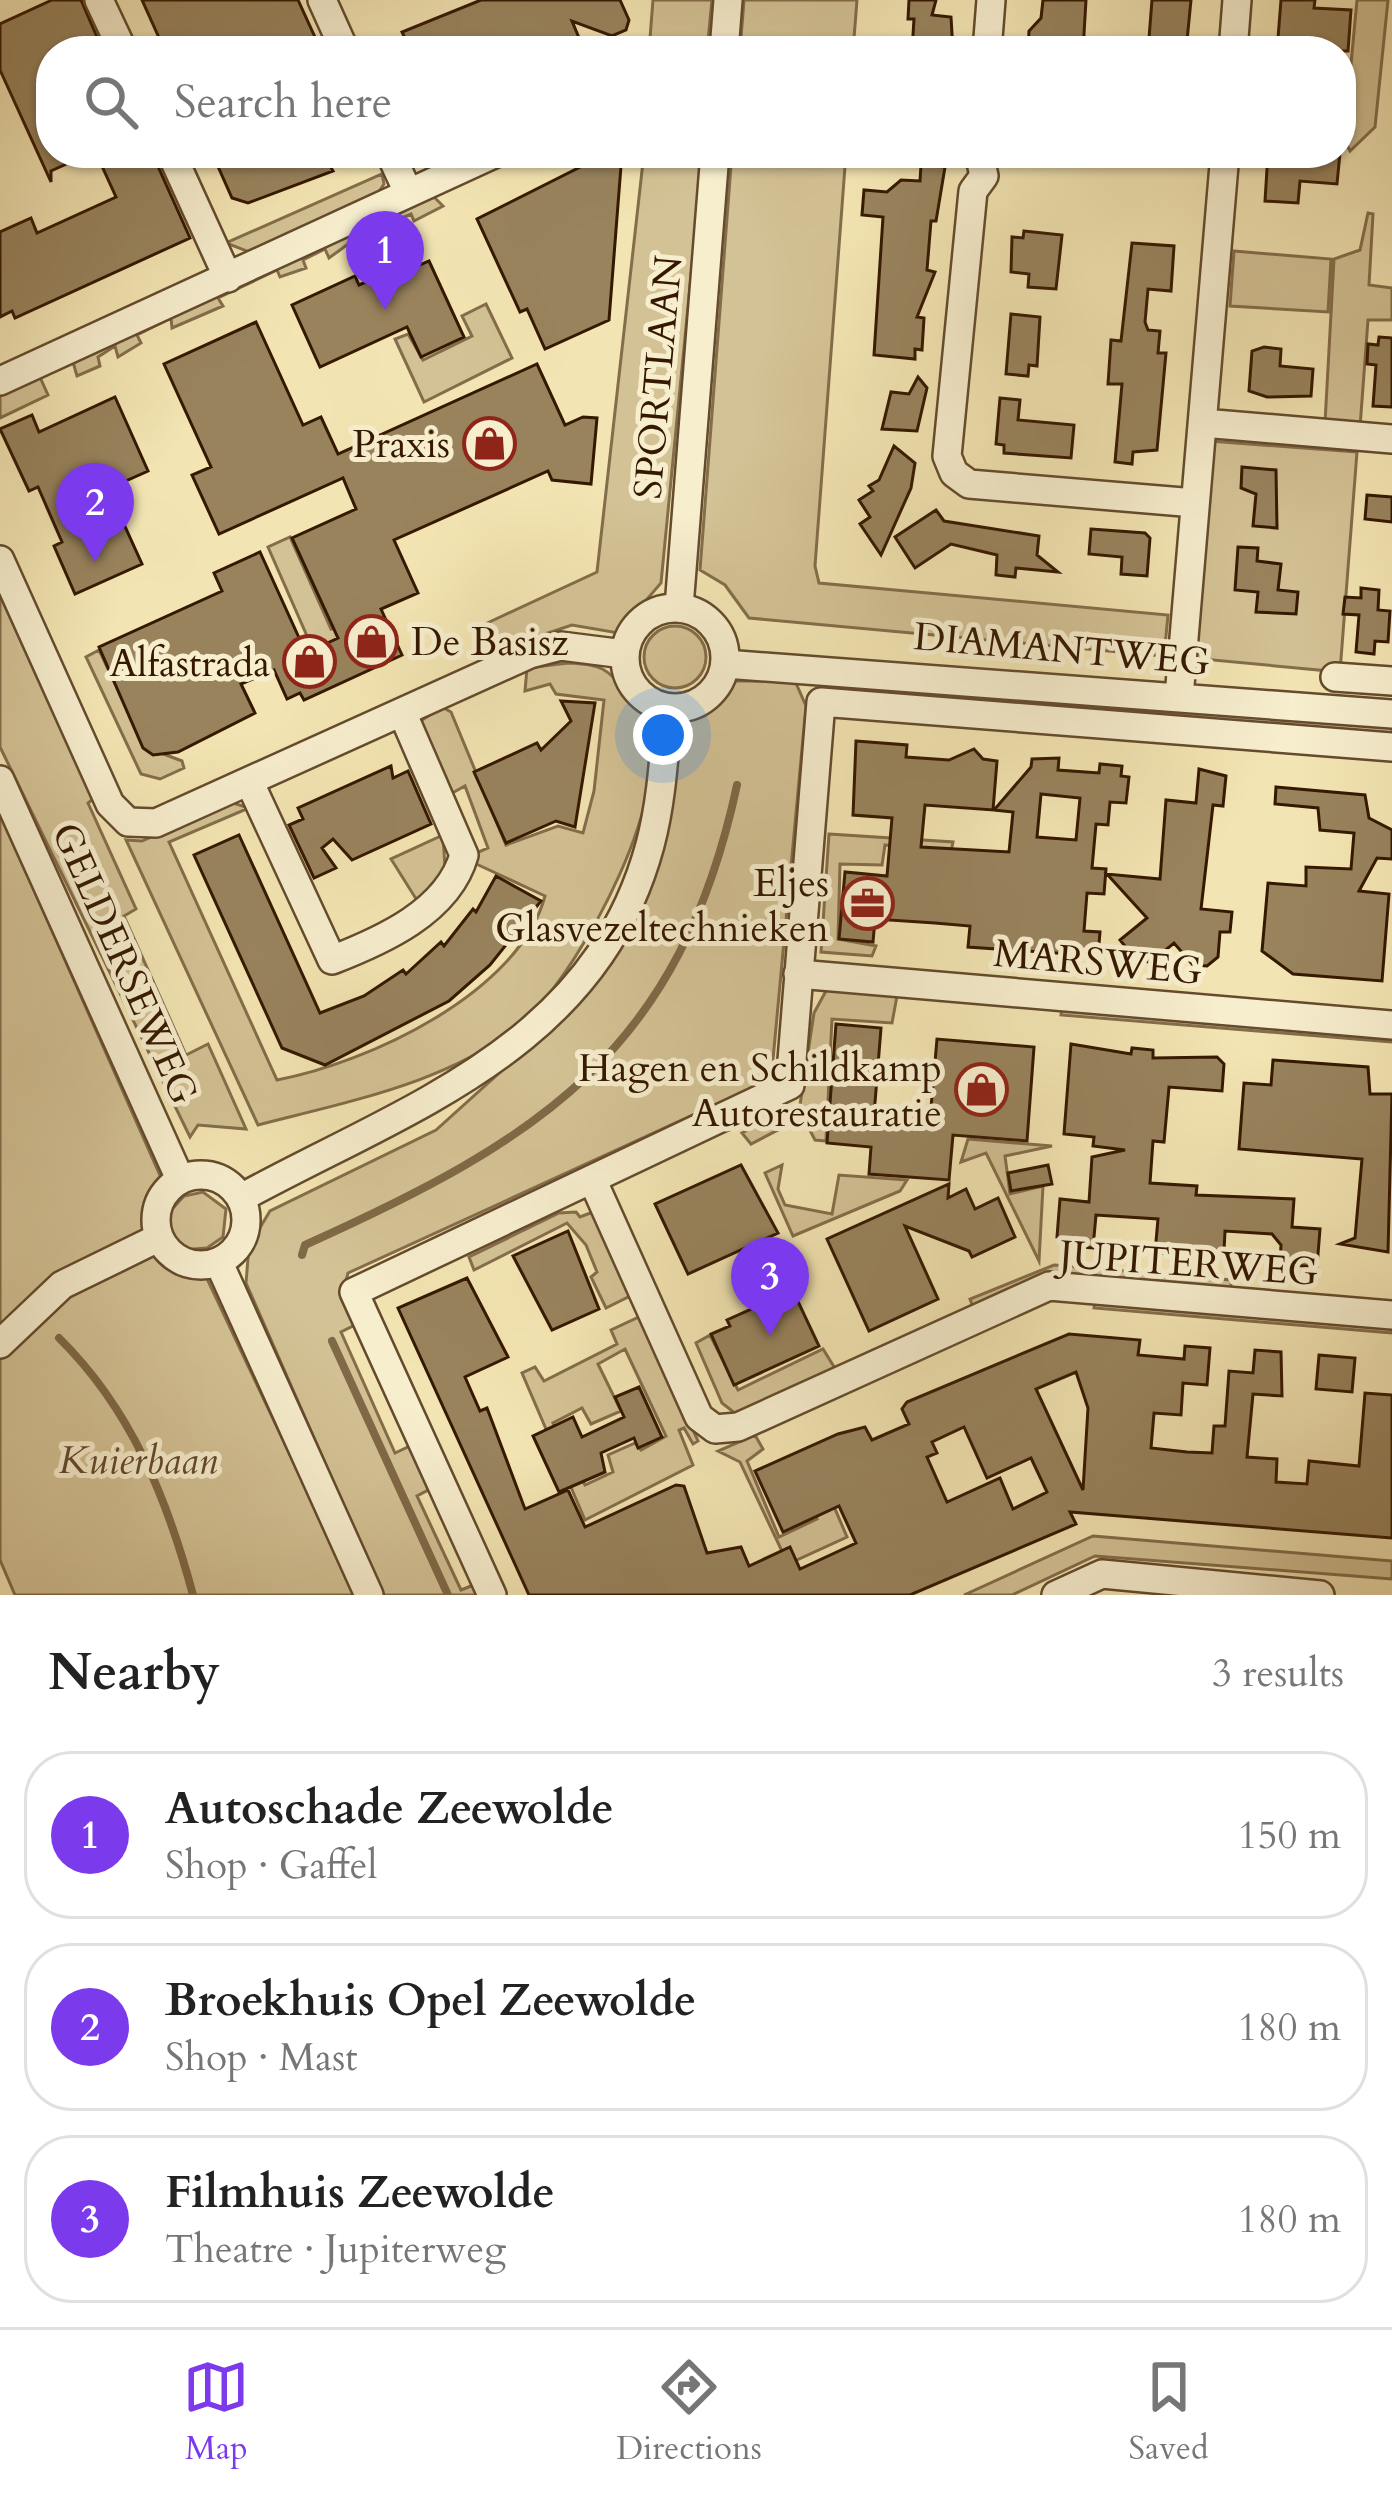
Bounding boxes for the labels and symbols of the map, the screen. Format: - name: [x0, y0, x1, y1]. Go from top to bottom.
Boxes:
- pin: 1: [346, 211, 424, 310]
- street label: SPORTLAAN: [621, 253, 696, 501]
- shop icon: Praxis: [461, 415, 517, 471]
- place label: Praxis: [352, 418, 450, 471]
- pin: 2: [56, 463, 134, 562]
- street label: DIAMANTWEG: [912, 610, 1212, 689]
- shop icon: De Basisz: [344, 613, 400, 669]
- place label: De Basisz: [411, 616, 569, 669]
- shop icon: Alfastrada: [281, 634, 337, 690]
- place label: Alfastrada: [110, 637, 270, 690]
- your location: [633, 705, 693, 765]
- street label: GELDERSEWEG: [39, 814, 210, 1113]
- place label: Eljes Glasvezeltechnieken: [495, 857, 829, 955]
- office icon: Eljes Glasvezeltechnieken: [840, 876, 896, 932]
- street label: MARSWEG: [991, 927, 1204, 998]
- place label: Hagen en Schildkamp Autorestauratie: [578, 1042, 942, 1140]
- shop icon: Hagen en Schildkamp Autorestauratie: [953, 1061, 1009, 1117]
- street label: JUPITERWEG: [1053, 1228, 1320, 1299]
- pin: 3: [731, 1237, 809, 1336]
- park label: Kuierbaan: [58, 1434, 218, 1487]

